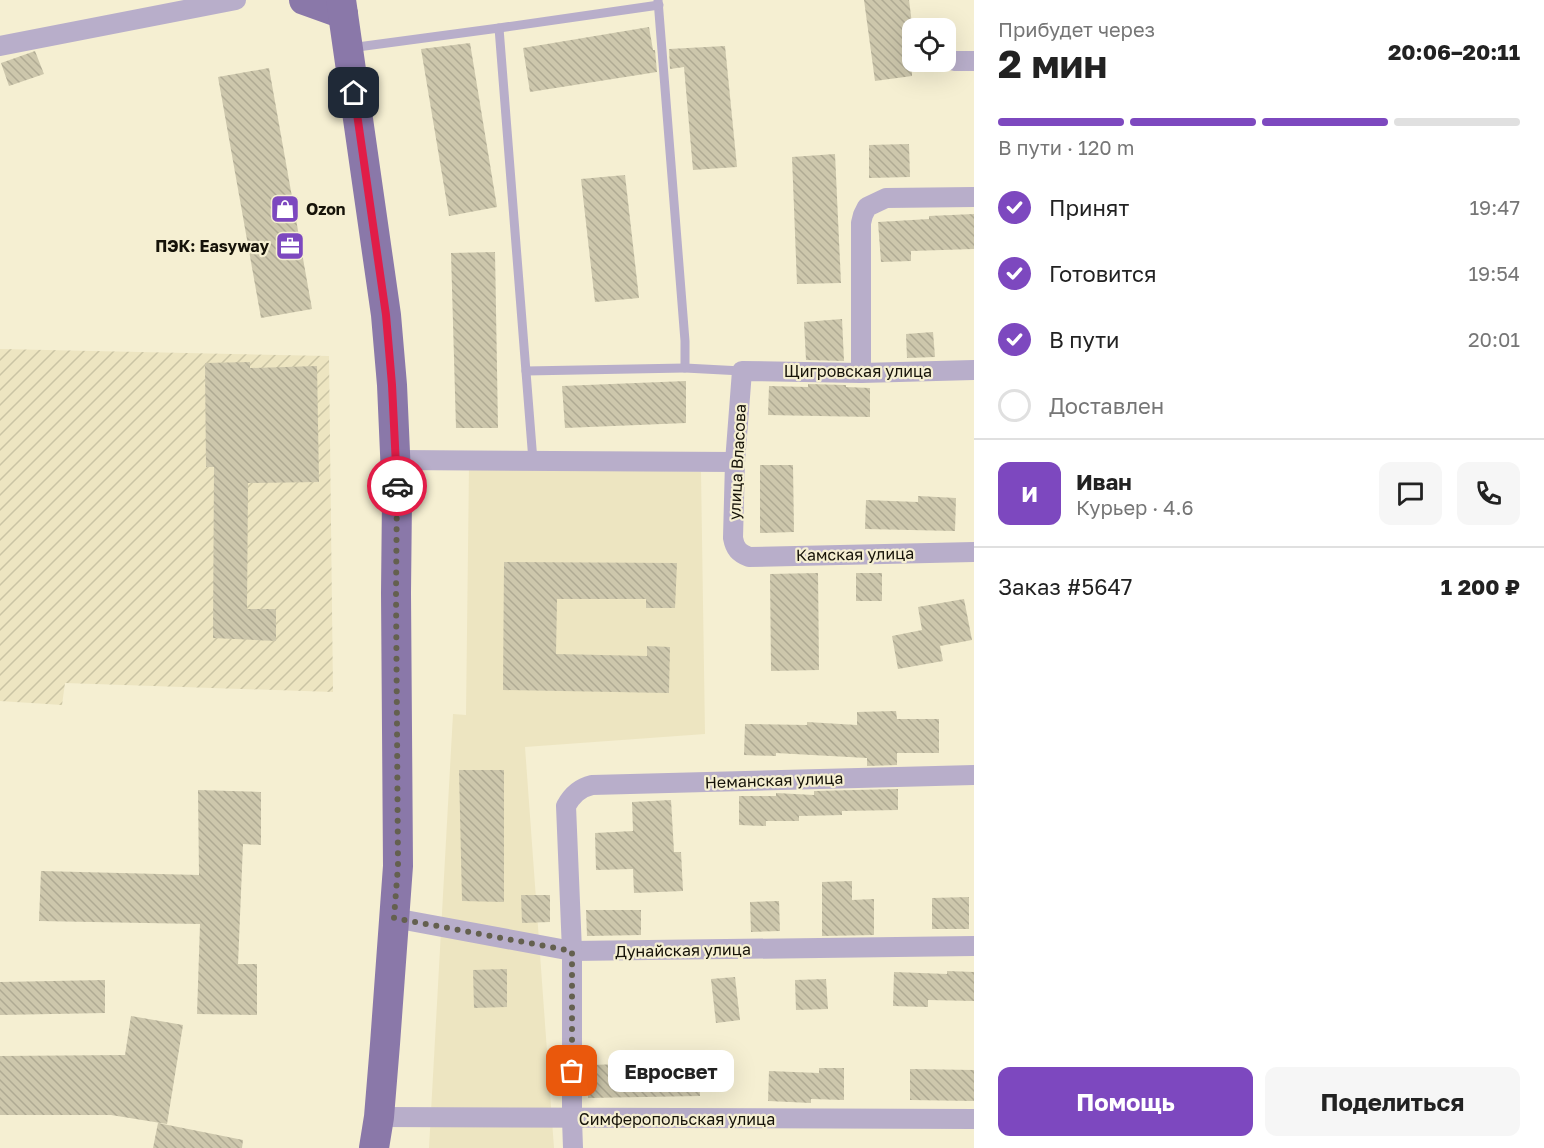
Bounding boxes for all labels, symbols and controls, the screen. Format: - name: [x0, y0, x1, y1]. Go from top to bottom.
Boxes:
- text: Прибудет через: [998, 17, 1155, 41]
- map controls: [902, 18, 956, 72]
- button: locate: [902, 18, 956, 72]
- text: 20:06–20:11: [1388, 38, 1520, 65]
- text: 2 мин: [998, 40, 1107, 87]
- pin: [328, 67, 379, 118]
- icon: home: [337, 76, 370, 109]
- text: В пути · 120 m: [998, 135, 1134, 159]
- icon: check: [998, 191, 1031, 224]
- shop icon: Ozon: [269, 193, 301, 225]
- text: Принят: [1049, 194, 1129, 221]
- text: 19:47: [1469, 195, 1520, 219]
- place label: Ozon: [306, 199, 346, 219]
- office icon: ПЭК: Easyway: [274, 230, 306, 262]
- place label: ПЭК: Easyway: [155, 236, 269, 256]
- icon: check: [998, 257, 1031, 290]
- text: Готовится: [1049, 260, 1157, 287]
- text: 19:54: [1468, 261, 1520, 285]
- icon: check: [998, 323, 1031, 356]
- text: В пути: [1049, 326, 1119, 353]
- text: 20:01: [1468, 327, 1520, 351]
- street label: Щигровская улица: [784, 361, 932, 381]
- text: Доставлен: [1049, 392, 1164, 419]
- street label: улица Власова: [724, 403, 750, 521]
- courier: [367, 456, 427, 516]
- button: chat: [1379, 462, 1442, 525]
- button: phone: [1457, 462, 1520, 525]
- text: Иван: [1076, 468, 1132, 495]
- icon: car: [381, 470, 414, 503]
- text: И: [1021, 480, 1038, 507]
- text: Курьер · 4.6: [1076, 495, 1194, 519]
- street label: Камская улица: [796, 543, 914, 565]
- text: Заказ #5647: [998, 573, 1133, 600]
- text: 1 200 ₽: [1441, 573, 1520, 600]
- street label: Неманская улица: [704, 768, 844, 792]
- street label: Дунайская улица: [615, 939, 751, 961]
- pin: [546, 1045, 597, 1096]
- callout: Евросвет: [608, 1050, 734, 1092]
- icon: bag: [555, 1054, 588, 1087]
- text: Евросвет: [624, 1059, 718, 1083]
- button: Помощь: [998, 1067, 1253, 1136]
- button: Поделиться: [1265, 1067, 1520, 1136]
- street label: Симферопольская улица: [579, 1109, 775, 1129]

